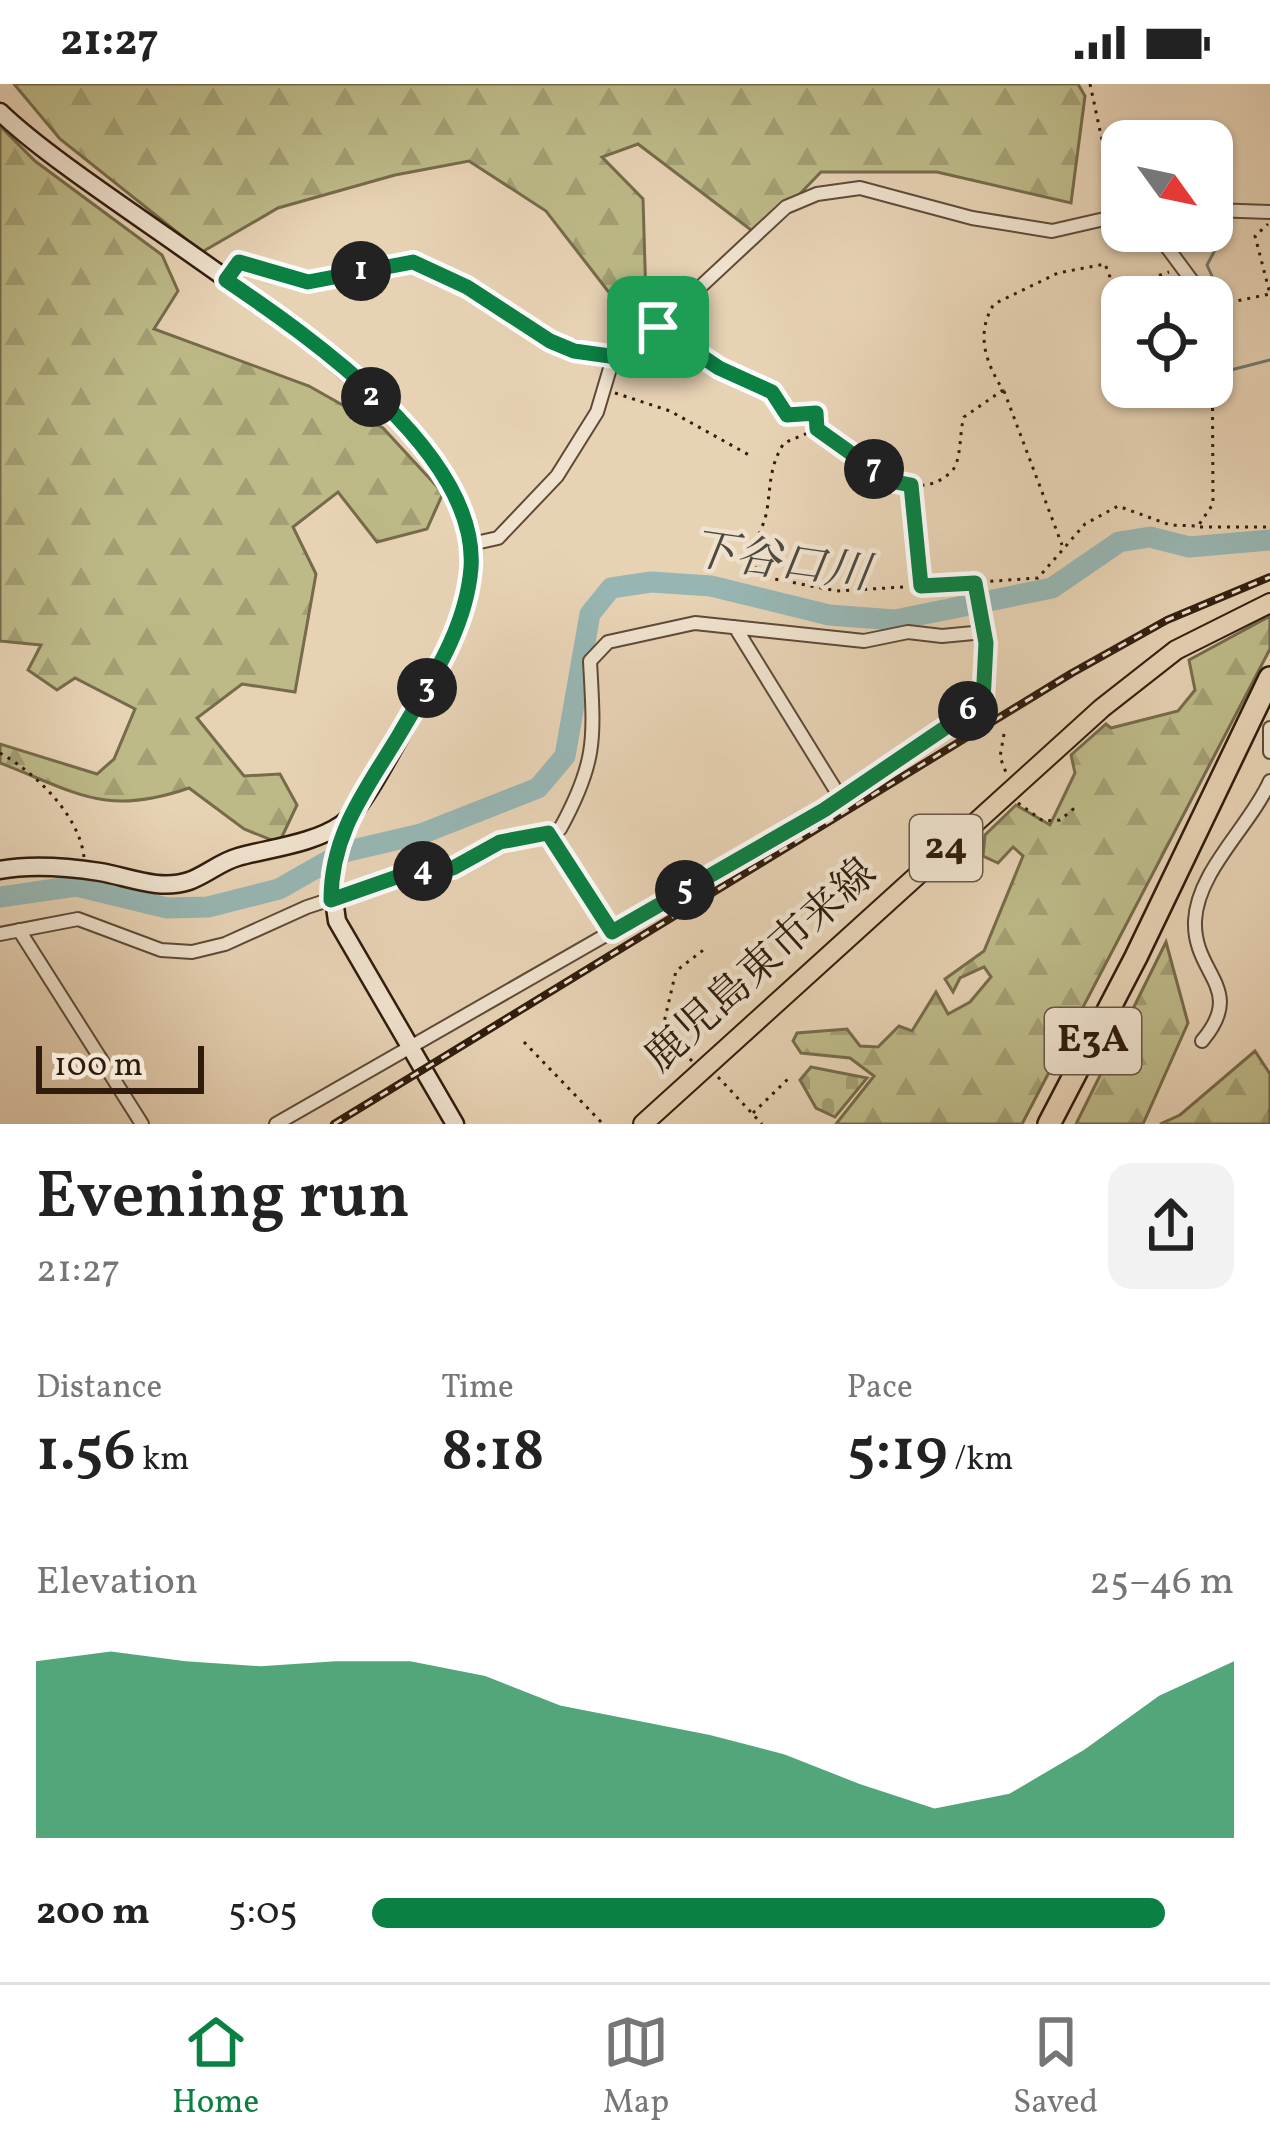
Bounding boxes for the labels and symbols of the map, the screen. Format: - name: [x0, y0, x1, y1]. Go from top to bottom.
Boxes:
- north arrow: [1101, 120, 1233, 252]
- pin: 1: [331, 241, 391, 301]
- pin: [607, 276, 709, 378]
- pin: 2: [341, 367, 401, 427]
- pin: 7: [844, 439, 904, 499]
- water label: 下谷口川: [686, 520, 878, 608]
- pin: 3: [397, 658, 457, 718]
- pin: 6: [938, 681, 998, 741]
- road number: 24: [910, 815, 982, 881]
- pin: 4: [393, 841, 453, 901]
- street label: 鹿児島東市来線: [633, 847, 891, 1087]
- pin: 5: [655, 860, 715, 920]
- road number: E3A: [1045, 1008, 1141, 1074]
- scale bar: [36, 1040, 204, 1093]

